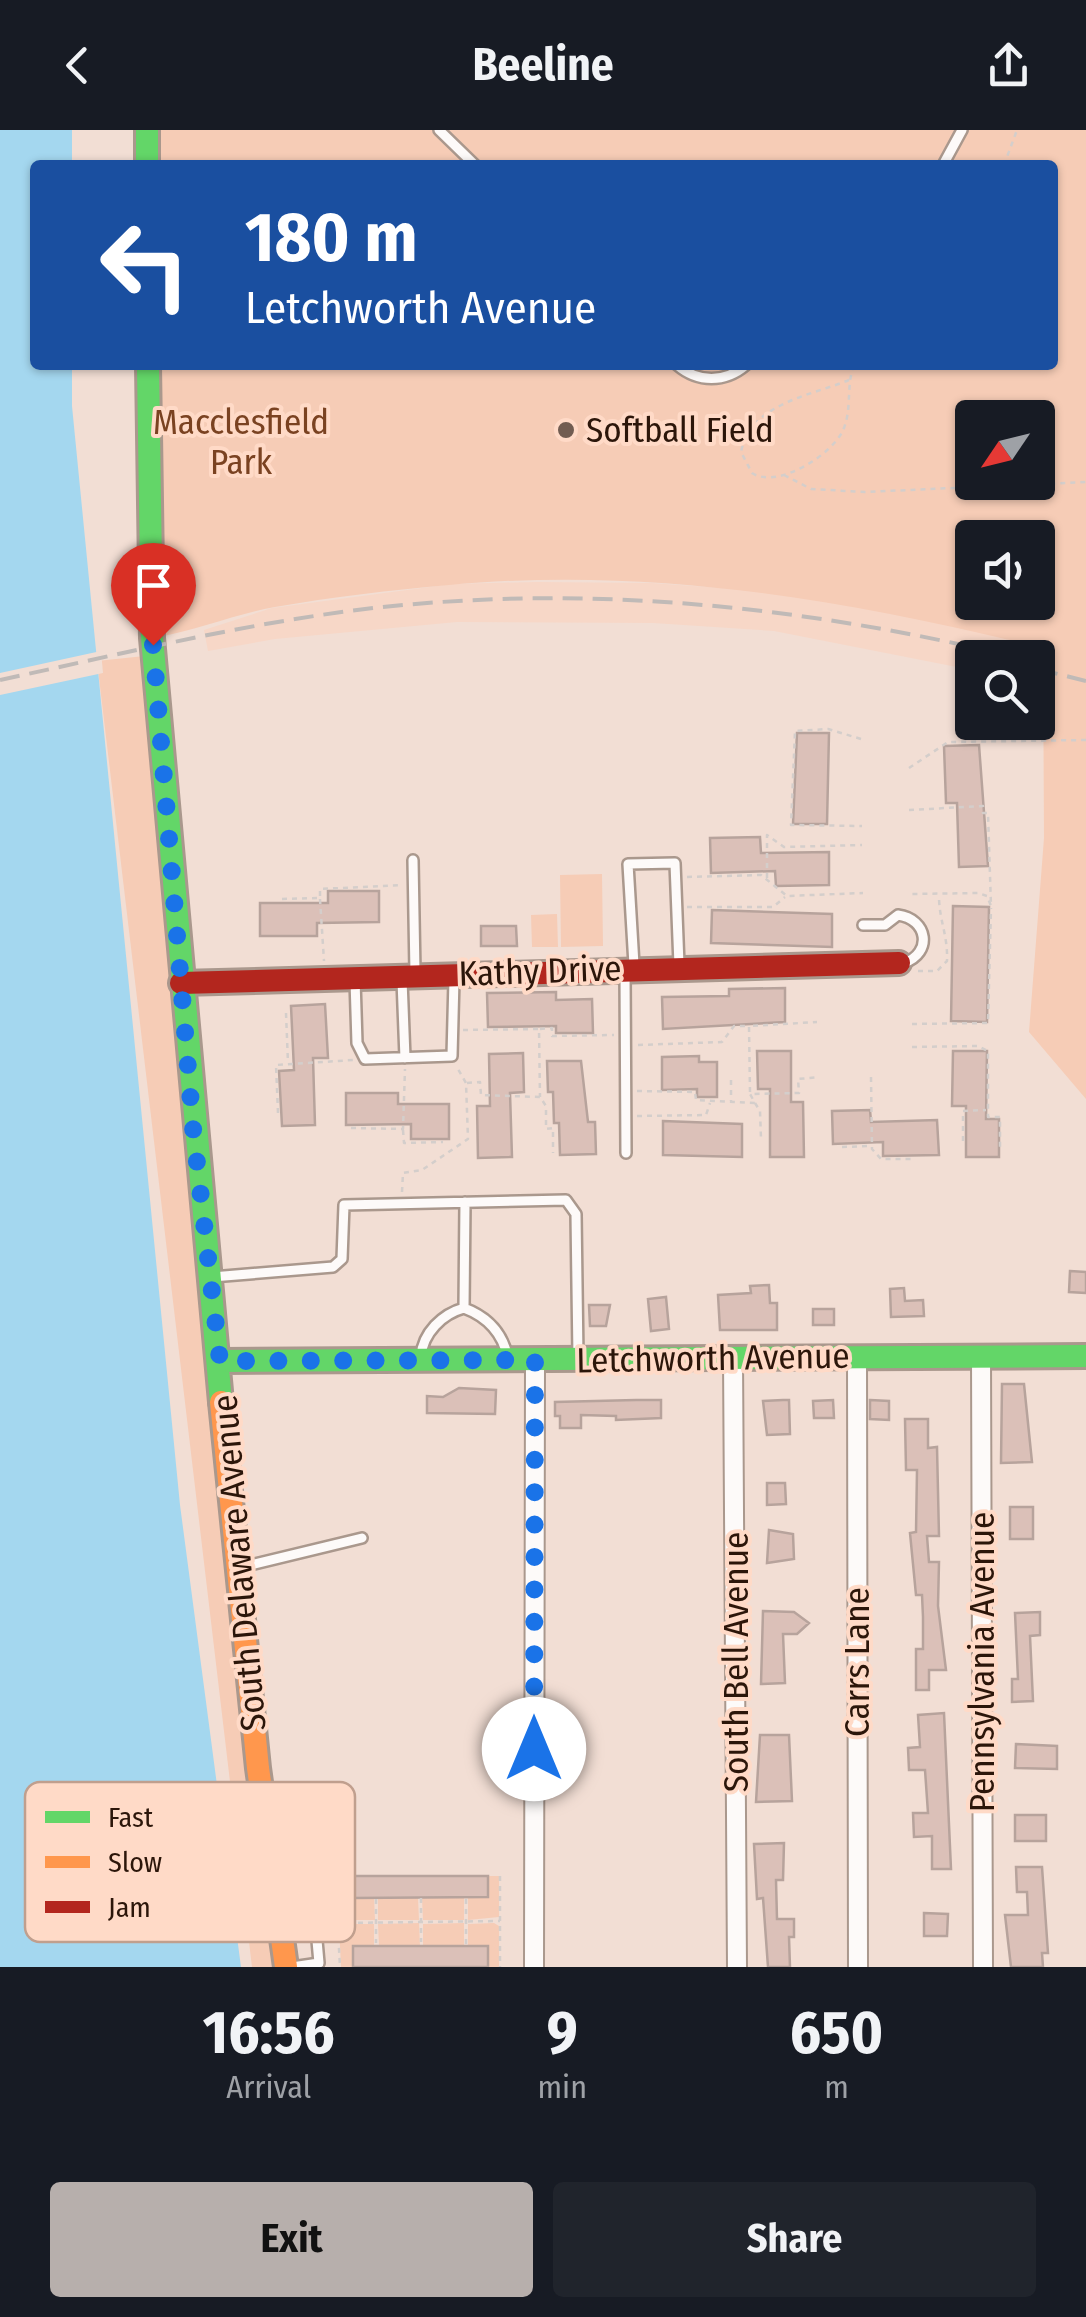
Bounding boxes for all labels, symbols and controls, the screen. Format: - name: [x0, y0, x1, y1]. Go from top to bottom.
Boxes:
- icon: back: [50, 38, 105, 93]
- text: Beeline: [472, 38, 614, 92]
- icon: share: [981, 38, 1036, 93]
- text: 180 m: [245, 196, 418, 280]
- icon: left: [80, 200, 210, 330]
- text: Letchworth Avenue: [245, 281, 596, 335]
- north arrow: [955, 400, 1055, 500]
- map controls: [955, 400, 1055, 740]
- park label: Macclesfield Park: [153, 401, 329, 483]
- place label: Softball Field: [586, 409, 774, 451]
- marker: Softball Field: [555, 419, 577, 441]
- button: sound: [955, 520, 1055, 620]
- pin: [111, 543, 196, 646]
- icon: arrive: [126, 558, 181, 613]
- button: search: [955, 640, 1055, 740]
- street label: Kathy Drive: [458, 947, 622, 995]
- street label: Letchworth Avenue: [576, 1335, 850, 1381]
- street label: South Delaware Avenue: [203, 1393, 275, 1733]
- street label: Pennsylvania Avenue: [961, 1512, 1003, 1812]
- street label: South Bell Avenue: [715, 1532, 757, 1792]
- street label: Carrs Lane: [836, 1587, 878, 1737]
- position arrow: [482, 1697, 586, 1801]
- legend: [25, 1782, 355, 1942]
- text: Fast: [108, 1801, 154, 1834]
- text: Slow: [108, 1846, 162, 1879]
- text: Jam: [108, 1891, 151, 1924]
- text: 16:56: [203, 1997, 335, 2069]
- text: 9: [547, 1997, 578, 2069]
- text: 650: [790, 1997, 883, 2069]
- text: Arrival: [226, 2068, 311, 2106]
- text: min: [537, 2068, 587, 2106]
- text: m: [824, 2068, 849, 2106]
- button: Exit: [50, 2182, 533, 2297]
- button: Share: [553, 2182, 1036, 2297]

